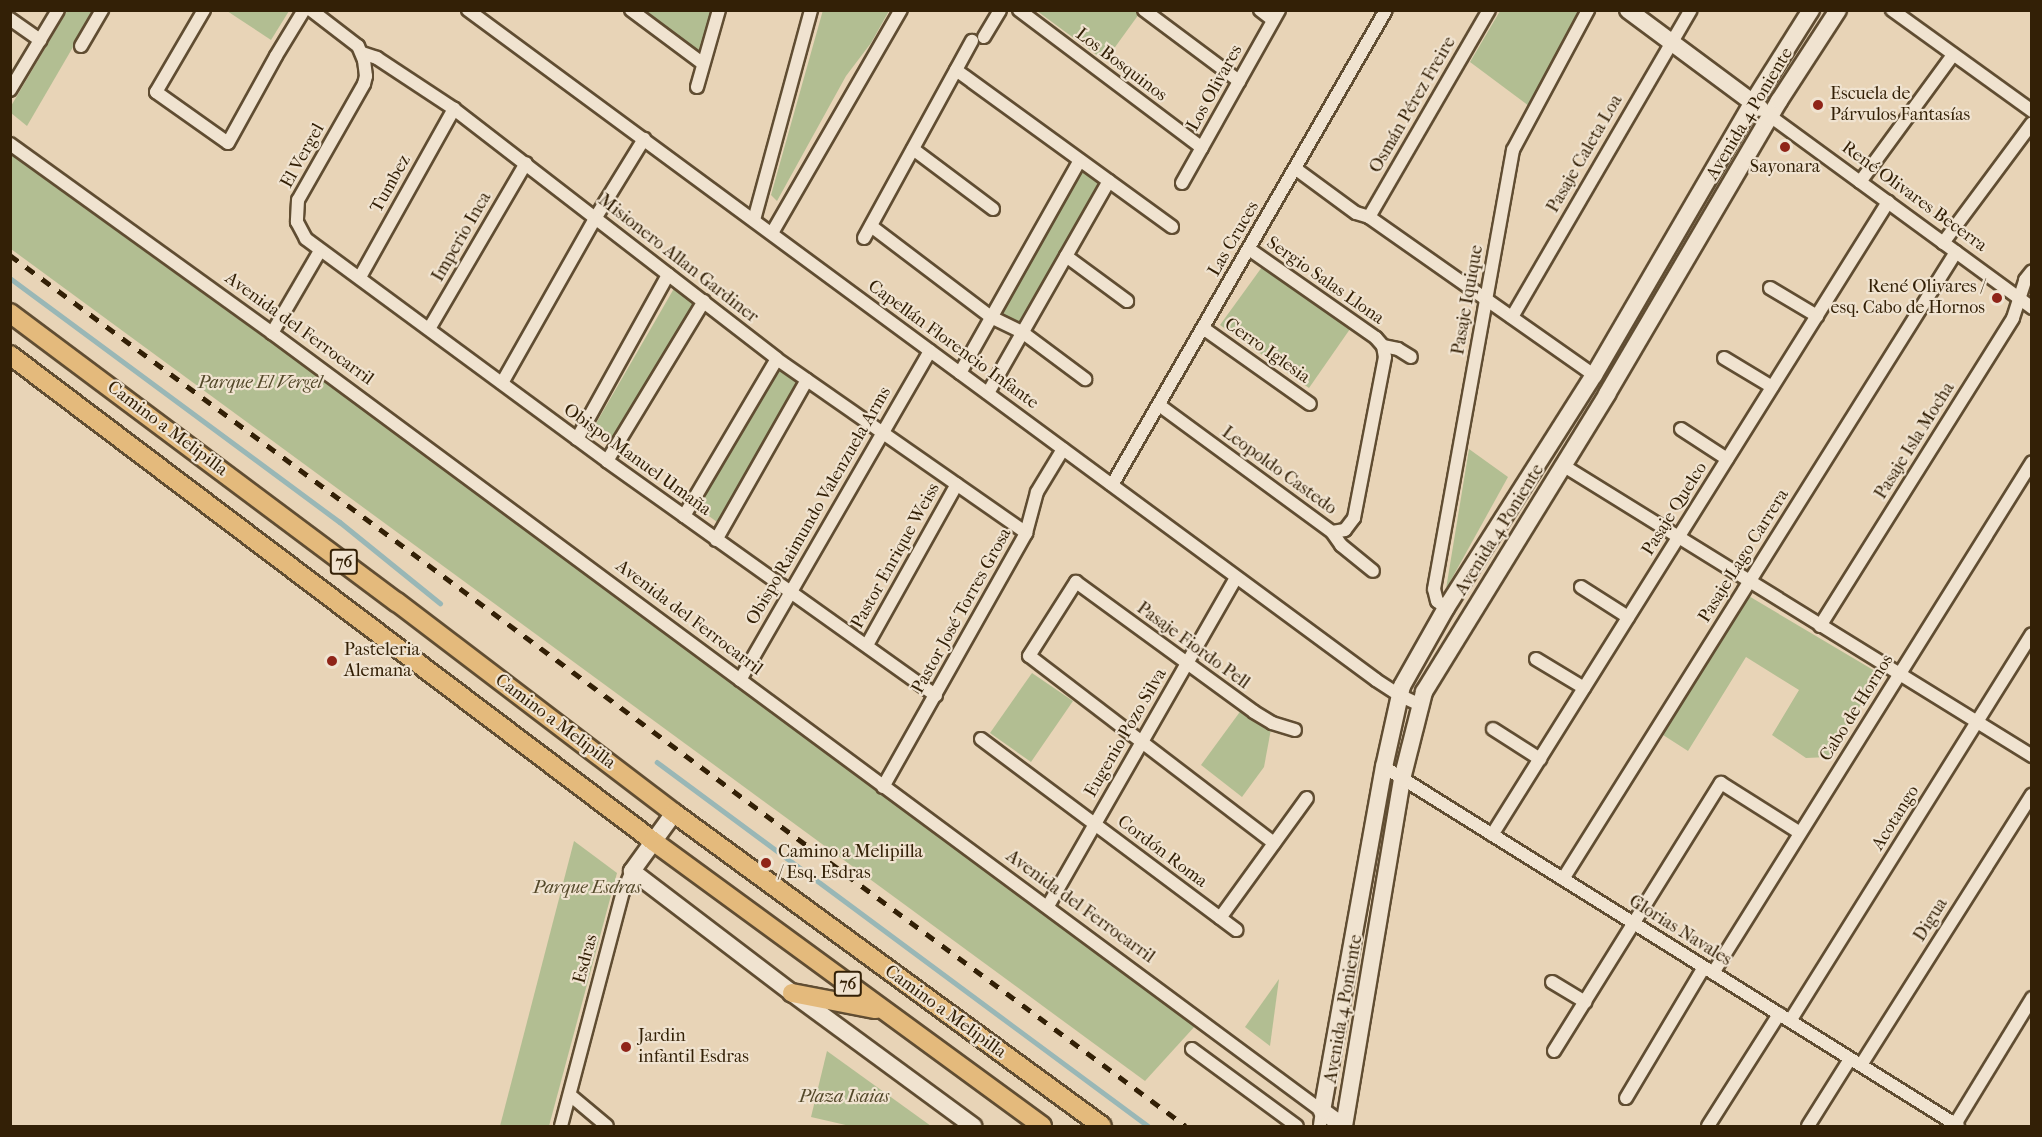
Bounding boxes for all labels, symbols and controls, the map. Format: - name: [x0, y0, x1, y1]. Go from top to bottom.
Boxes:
- street label: Los Bosquinos: [1071, 24, 1171, 106]
- street label: Osmán Pérez Freire: [1365, 33, 1461, 177]
- street label: Los Olivares: [1183, 41, 1247, 135]
- street label: Avenida 4 Poniente: [1702, 44, 1798, 184]
- place label: Escuela de Párvulos Fantasías: [1830, 84, 1970, 127]
- street label: Pasaje Caleta Loa: [1543, 91, 1627, 217]
- marker: Escuela de Párvulos Fantasías: [1811, 98, 1825, 112]
- street label: El Vergel: [276, 120, 330, 192]
- street label: René Olivares Becerra: [1837, 137, 1991, 257]
- marker: Sayonara: [1778, 140, 1792, 154]
- street label: Tumbez: [366, 151, 416, 217]
- place label: Sayonara: [1750, 156, 1820, 178]
- street label: Imperio Inca: [428, 188, 496, 286]
- street label: Misionero Allan Gardiner: [594, 190, 762, 328]
- street label: Las Cruces: [1204, 198, 1264, 280]
- street label: Sergio Salas Llona: [1262, 232, 1388, 330]
- street label: Pasaje Iquique: [1448, 243, 1488, 357]
- street label: Avenida del Ferrocarril: [220, 268, 378, 390]
- street label: Capellán Florencio Infante: [863, 276, 1043, 414]
- place label: René Olivares / esq. Cabo de Hornos: [1831, 277, 1985, 320]
- marker: René Olivares / esq. Cabo de Hornos: [1990, 291, 2004, 305]
- street label: Cerro Iglesia: [1220, 314, 1314, 388]
- park label: Parque El Vergel: [198, 372, 322, 394]
- street label: Camino a Melipilla: [103, 377, 231, 481]
- street label: Pasaje Isla Mocha: [1870, 379, 1960, 503]
- street label: Obispo Raimundo Valenzuela Arms: [742, 383, 896, 629]
- street label: Obispo Manuel Umaña: [559, 399, 715, 521]
- street label: Leopoldo Castedo: [1217, 422, 1341, 520]
- street label: Pasaje Quelco: [1638, 458, 1712, 560]
- street label: Avenida 4 Poniente: [1451, 460, 1549, 600]
- street label: Pastor Enrique Weiss: [847, 479, 945, 633]
- street label: Pasaje Lago Carrera: [1694, 485, 1794, 627]
- street label: Pastor José Torres Grosa: [907, 524, 1017, 698]
- road number: 76: [329, 549, 359, 575]
- street label: Avenida del Ferrocarril: [611, 556, 767, 680]
- street label: Pasaje Fiordo Pell: [1132, 598, 1254, 694]
- place label: Pasteleria Alemana: [344, 640, 420, 682]
- street label: Cabo de Hornos: [1815, 650, 1899, 766]
- marker: Pasteleria Alemana: [325, 654, 339, 668]
- street label: Eugenio Pozo Silva: [1080, 665, 1172, 801]
- street label: Camino a Melipilla: [491, 670, 619, 774]
- street label: Acotango: [1868, 782, 1924, 854]
- street label: Cordón Roma: [1113, 811, 1211, 893]
- place label: Camino a Melipilla / Esq. Esdras: [778, 842, 923, 884]
- street label: Avenida del Ferrocarril: [1001, 846, 1159, 968]
- marker: Camino a Melipilla / Esq. Esdras: [759, 856, 773, 870]
- park label: Parque Esdras: [533, 877, 641, 899]
- street label: Glorias Navales: [1625, 891, 1735, 971]
- street label: Digua: [1909, 894, 1953, 946]
- street label: Esdras: [569, 932, 603, 986]
- street label: Avenida 4 Poniente: [1320, 933, 1368, 1085]
- street label: Camino a Melipilla: [880, 961, 1010, 1063]
- road number: 76: [833, 971, 863, 997]
- place label: Jardin infantil Esdras: [638, 1026, 749, 1068]
- marker: Jardin infantil Esdras: [619, 1040, 633, 1054]
- park label: Plaza Isaias: [799, 1086, 889, 1108]

